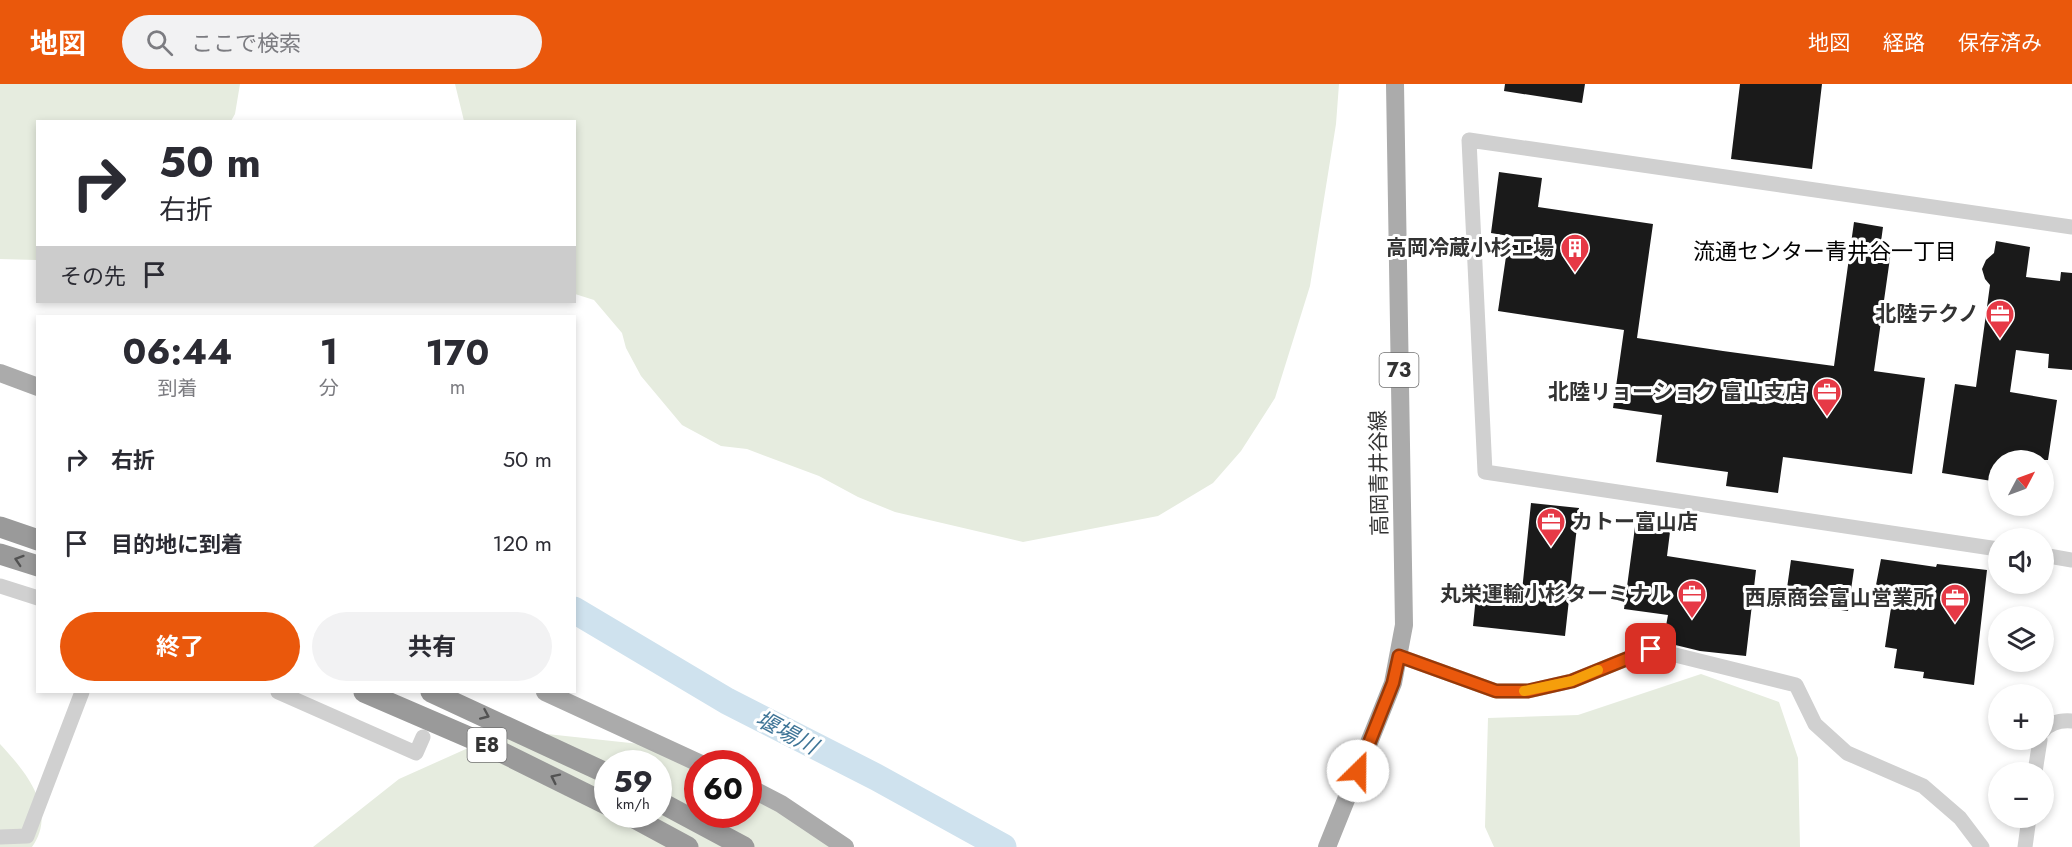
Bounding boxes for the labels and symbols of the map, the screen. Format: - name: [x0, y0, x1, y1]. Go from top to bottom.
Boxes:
- building icon: 高岡冷蔵小杉工場: [1559, 232, 1591, 274]
- place label: 高岡冷蔵小杉工場: [1386, 233, 1554, 263]
- district label: 流通センター青井谷一丁目: [1693, 235, 1957, 267]
- office icon: 北陸テクノ: [1984, 298, 2016, 340]
- place label: 北陸テクノ: [1875, 299, 1979, 329]
- road number: 73: [1380, 353, 1418, 387]
- office icon: 北陸リョーショク 富山支店: [1811, 376, 1843, 418]
- place label: 北陸リョーショク 富山支店: [1548, 377, 1806, 407]
- street label: 高岡青井谷線: [1363, 410, 1395, 536]
- north arrow: [1988, 450, 2054, 516]
- office icon: カトー富山店: [1535, 506, 1567, 548]
- place label: カトー富山店: [1572, 507, 1698, 537]
- one-way arrow: [14, 555, 25, 567]
- office icon: 丸栄運輸小杉ターミナル: [1676, 578, 1708, 620]
- place label: 丸栄運輸小杉ターミナル: [1440, 579, 1671, 609]
- office icon: 西原商会富山営業所: [1939, 582, 1971, 624]
- place label: 西原商会富山営業所: [1745, 583, 1934, 613]
- pin: [1625, 623, 1676, 674]
- water label: 堰場川: [750, 702, 825, 763]
- one-way arrow: [478, 708, 489, 720]
- road number: E8: [468, 728, 506, 762]
- position arrow: [1326, 739, 1390, 803]
- speed limit sign: 60: [684, 750, 762, 828]
- one-way arrow: [551, 774, 562, 786]

